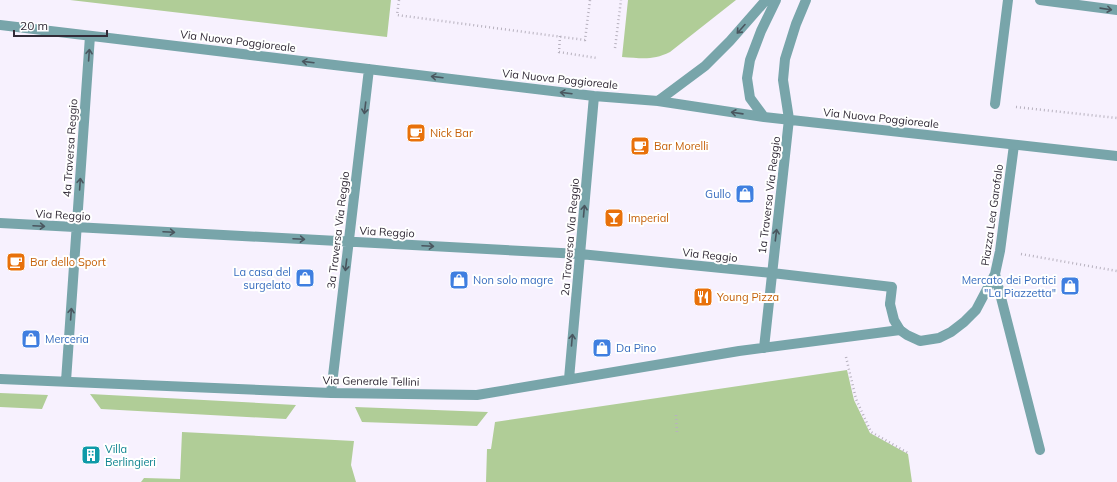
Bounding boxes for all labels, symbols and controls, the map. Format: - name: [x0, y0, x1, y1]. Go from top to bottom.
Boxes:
- one-way arrow: [1099, 5, 1112, 13]
- scale bar: [14, 12, 107, 38]
- text: 20 m: [20, 18, 48, 33]
- one-way arrow: [736, 24, 745, 34]
- street label: Via Nuova Poggioreale: [179, 27, 297, 55]
- one-way arrow: [86, 49, 93, 62]
- one-way arrow: [302, 58, 315, 66]
- street label: Via Nuova Poggioreale: [501, 66, 619, 92]
- one-way arrow: [431, 73, 444, 81]
- one-way arrow: [560, 89, 573, 96]
- street label: 4a Traversa Reggio: [60, 98, 80, 198]
- one-way arrow: [361, 101, 369, 114]
- street label: Via Nuova Poggioreale: [822, 105, 940, 131]
- one-way arrow: [731, 109, 744, 117]
- cafe icon: Nick Bar: [405, 122, 427, 144]
- place label: Nick Bar: [430, 126, 473, 140]
- cafe icon: Bar Morelli: [629, 135, 651, 157]
- street label: 1a Traversa Via Reggio: [755, 135, 783, 255]
- place label: Bar Morelli: [654, 139, 708, 153]
- street label: Piazza Lea Garofalo: [978, 163, 1006, 267]
- street label: 3a Traversa Via Reggio: [324, 170, 352, 290]
- street label: 2a Traversa Via Reggio: [558, 177, 582, 297]
- one-way arrow: [76, 178, 83, 191]
- shop icon: Gullo: [734, 183, 756, 205]
- place label: Gullo: [705, 187, 731, 201]
- one-way arrow: [580, 205, 587, 218]
- street label: Via Reggio: [35, 207, 91, 223]
- bar icon: Imperial: [603, 207, 625, 229]
- place label: Imperial: [628, 211, 669, 225]
- one-way arrow: [32, 222, 45, 229]
- street label: Via Reggio: [359, 224, 415, 240]
- one-way arrow: [772, 228, 780, 241]
- one-way arrow: [162, 229, 175, 236]
- one-way arrow: [292, 236, 305, 243]
- one-way arrow: [421, 243, 434, 250]
- street label: Via Reggio: [682, 245, 738, 265]
- cafe icon: Bar dello Sport: [5, 251, 27, 273]
- place label: Bar dello Sport: [30, 255, 106, 269]
- one-way arrow: [342, 258, 350, 271]
- place label: La casa del surgelato: [233, 265, 291, 292]
- shop icon: La casa del surgelato: [294, 267, 316, 289]
- shop icon: Non solo magre: [448, 269, 470, 291]
- place label: Non solo magre: [473, 273, 553, 287]
- place label: Mercato dei Portici "La Piazzetta": [962, 273, 1056, 300]
- shop icon: Mercato dei Portici "La Piazzetta": [1059, 275, 1081, 297]
- restaurant icon: Young Pizza: [692, 286, 714, 308]
- place label: Young Pizza: [716, 290, 779, 304]
- one-way arrow: [67, 308, 74, 321]
- shop icon: Merceria: [20, 328, 42, 350]
- place label: Merceria: [45, 332, 89, 346]
- one-way arrow: [569, 334, 576, 347]
- shop icon: Da Pino: [591, 337, 613, 359]
- place label: Da Pino: [616, 341, 656, 355]
- street label: Via Generale Tellini: [322, 373, 420, 389]
- place label: Villa Berlingieri: [105, 442, 156, 469]
- building icon: Villa Berlingieri: [80, 444, 102, 466]

